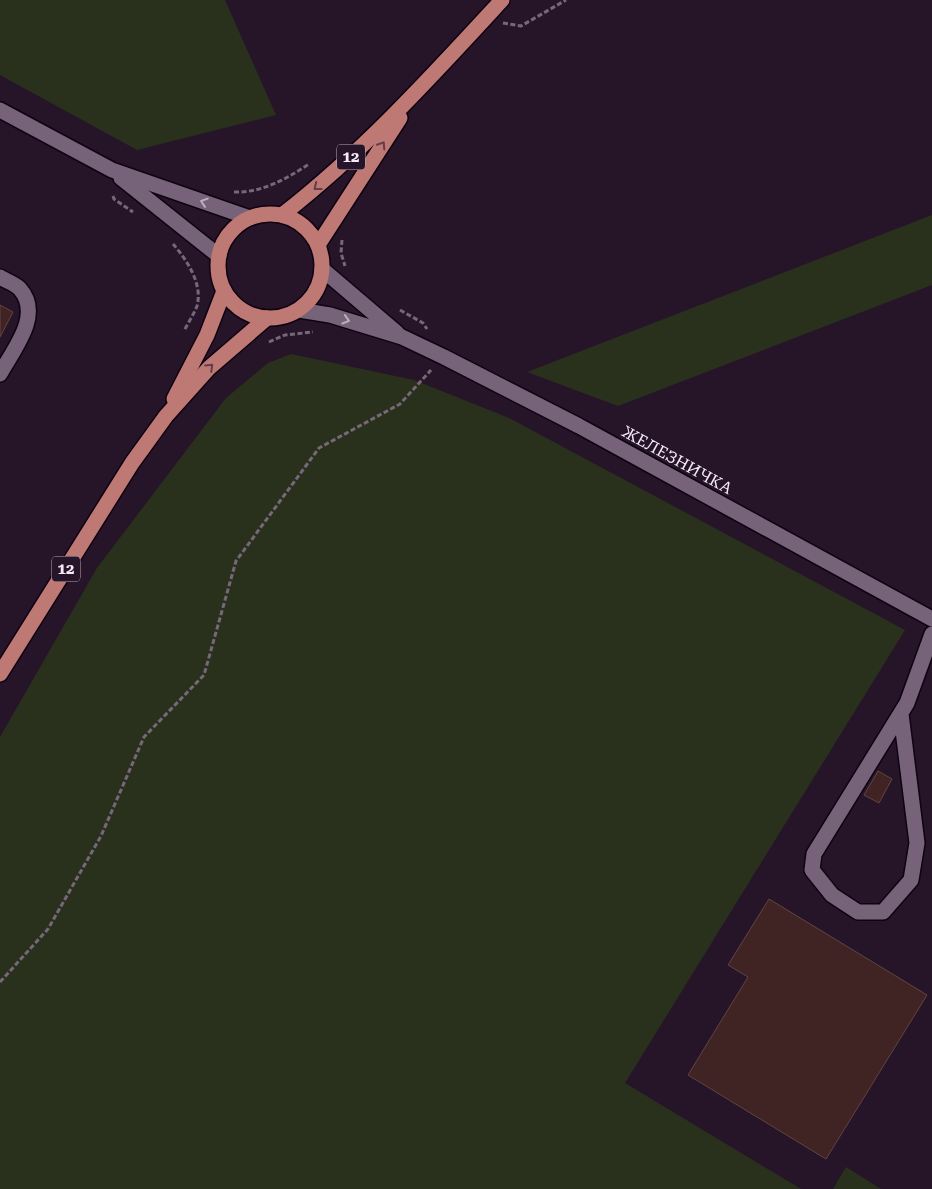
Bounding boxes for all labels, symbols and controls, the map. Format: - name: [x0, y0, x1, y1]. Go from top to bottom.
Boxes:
- one-way arrow: [376, 141, 385, 151]
- road number: 12: [337, 144, 365, 170]
- one-way arrow: [314, 182, 323, 190]
- one-way arrow: [200, 198, 208, 208]
- one-way arrow: [342, 314, 350, 324]
- one-way arrow: [205, 364, 214, 373]
- street label: ЖЕЛЕЗНИЧКА: [618, 422, 736, 499]
- road number: 12: [52, 556, 80, 582]

